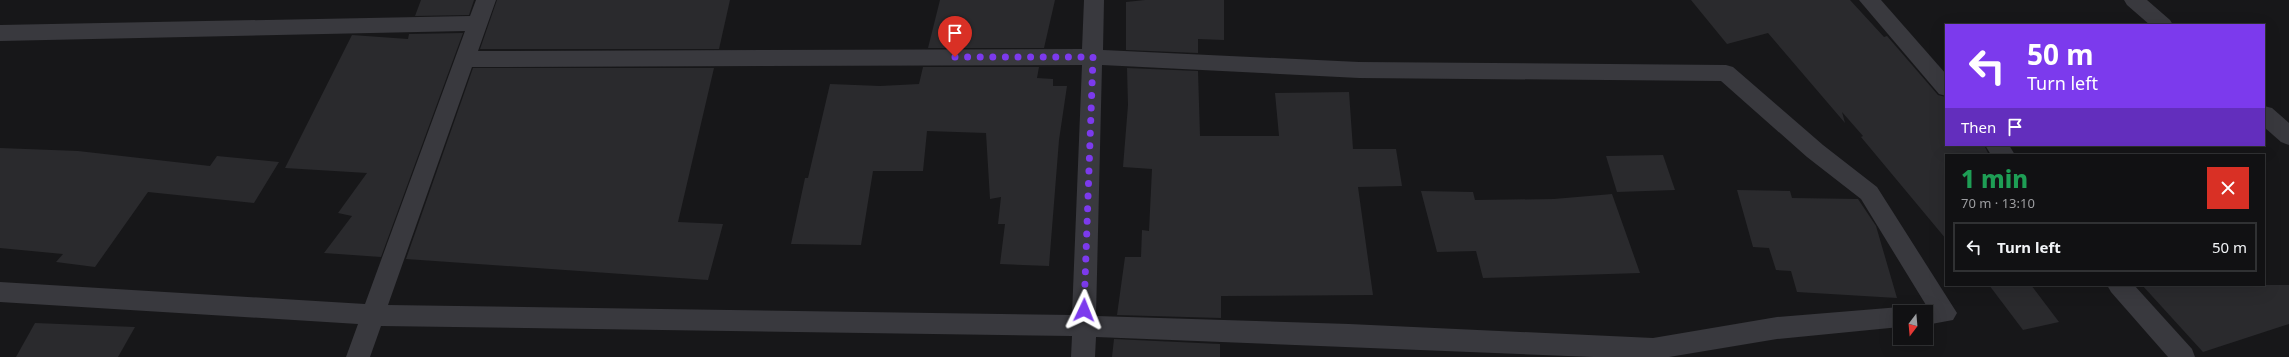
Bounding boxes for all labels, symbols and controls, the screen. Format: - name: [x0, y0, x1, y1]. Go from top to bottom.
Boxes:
- pin: [938, 16, 972, 57]
- icon: arrive: [944, 22, 966, 44]
- text: 50 m: [2027, 35, 2094, 73]
- icon: left: [1961, 40, 2013, 92]
- text: Turn left: [2027, 71, 2098, 95]
- icon: arrive: [2004, 116, 2026, 138]
- text: Then: [1961, 117, 1996, 137]
- text: 1 min: [1961, 162, 2028, 195]
- button: close: [2207, 167, 2249, 209]
- text: 70 m · 13:10: [1961, 194, 2035, 212]
- icon: left: [1963, 236, 1985, 258]
- text: Turn left: [1997, 237, 2061, 257]
- text: 50 m: [2212, 237, 2247, 257]
- position arrow: [1063, 289, 1105, 331]
- north arrow: [1893, 305, 1933, 345]
- map controls: [1893, 305, 1933, 345]

